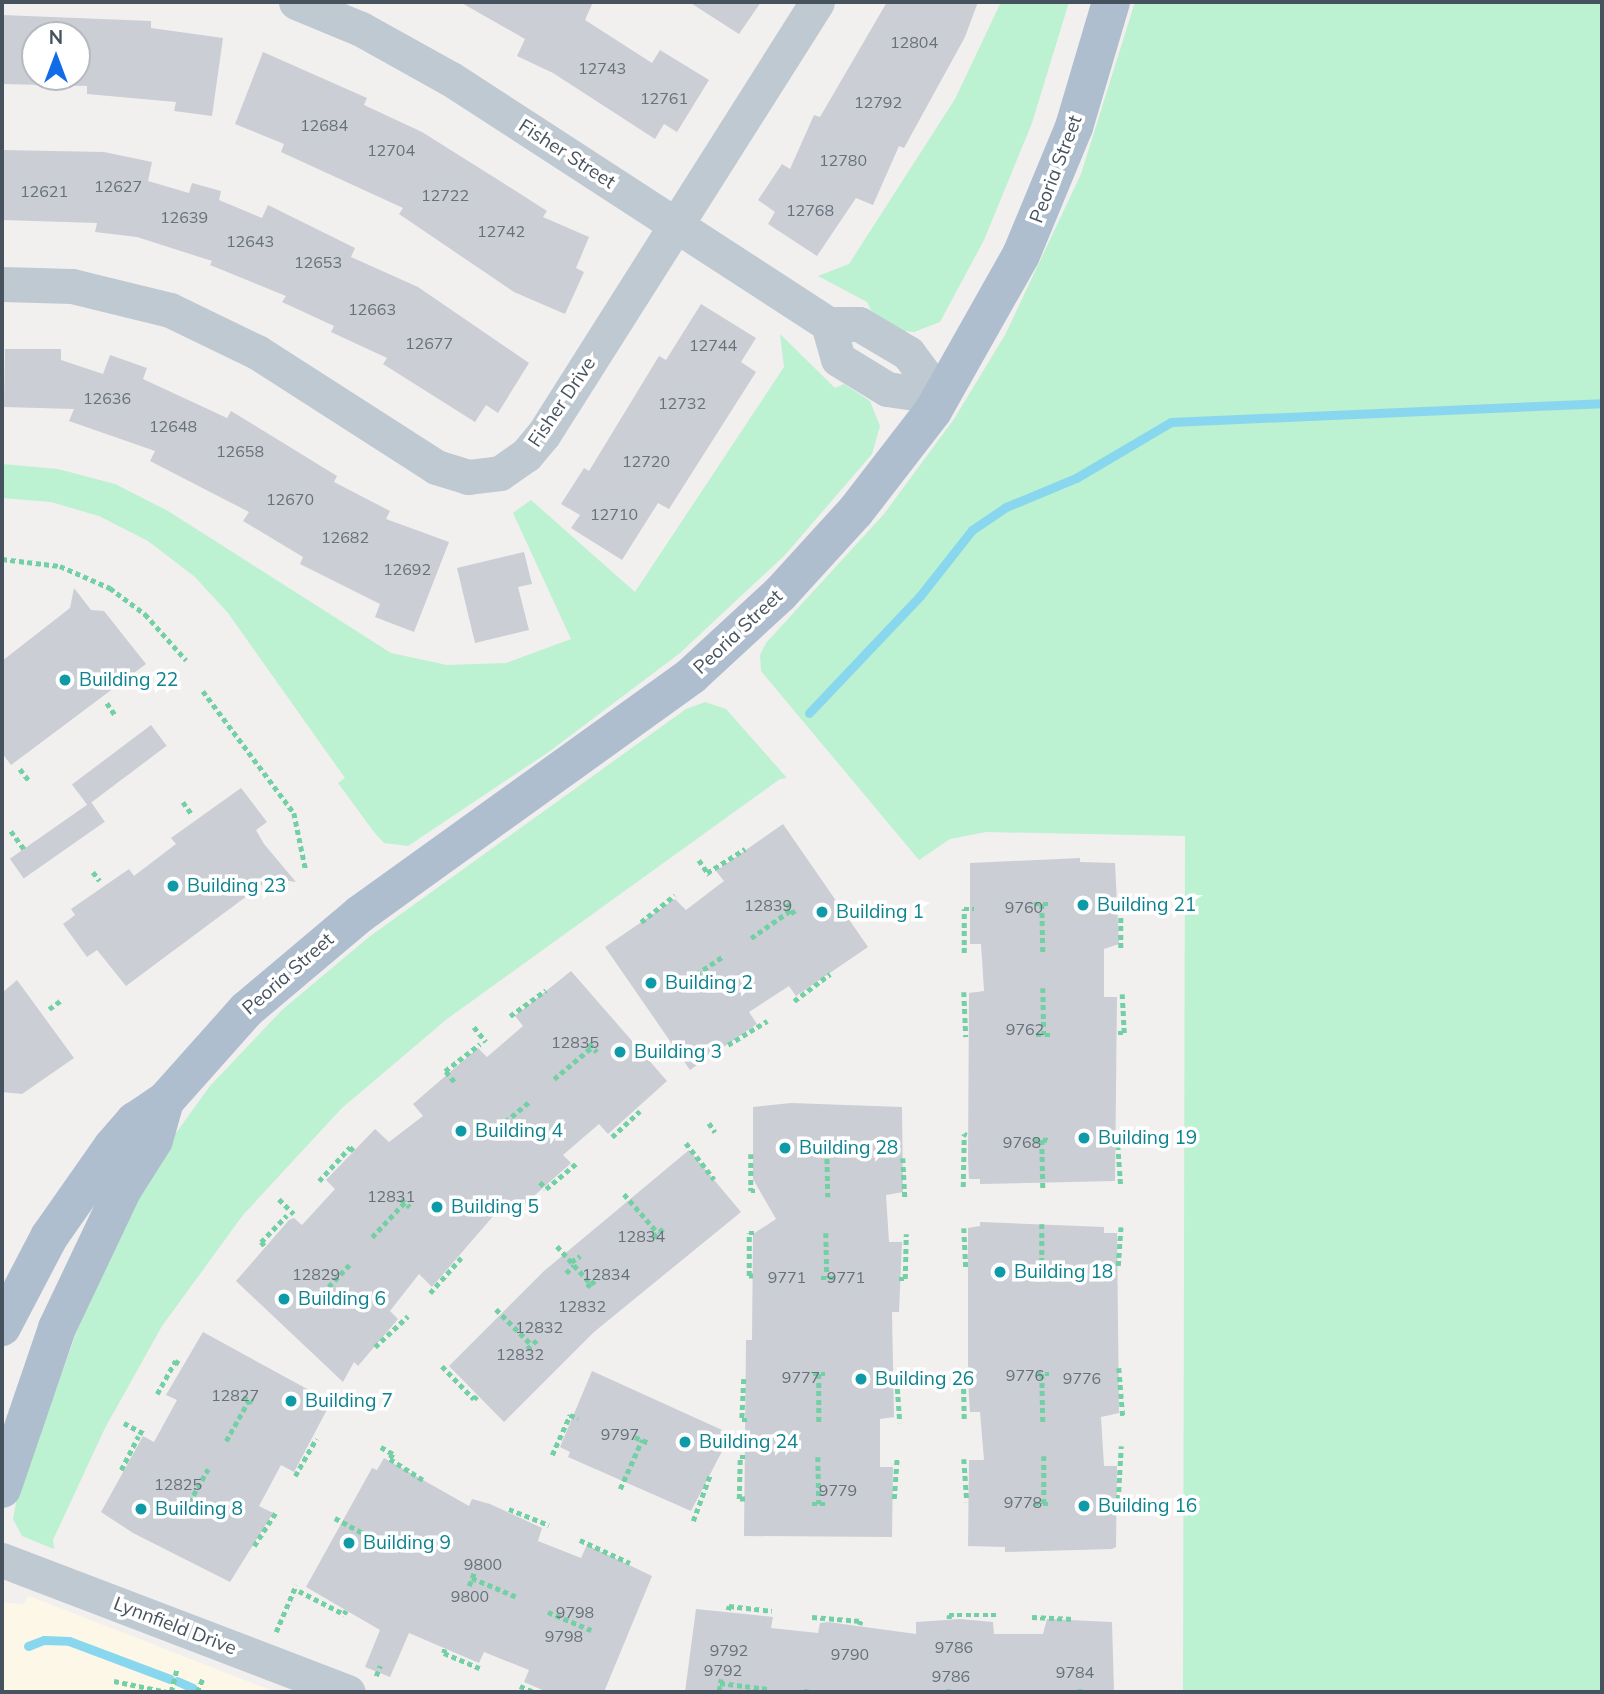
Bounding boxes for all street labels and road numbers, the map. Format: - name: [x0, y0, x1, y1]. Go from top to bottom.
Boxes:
- street label: Peoria Street: [1025, 112, 1087, 226]
- street label: Fisher Street: [514, 114, 620, 194]
- street label: Fisher Drive: [524, 353, 600, 451]
- street label: Peoria Street: [689, 585, 787, 679]
- street label: Peoria Street: [238, 928, 338, 1020]
- street label: Lynnfield Drive: [110, 1592, 240, 1660]

